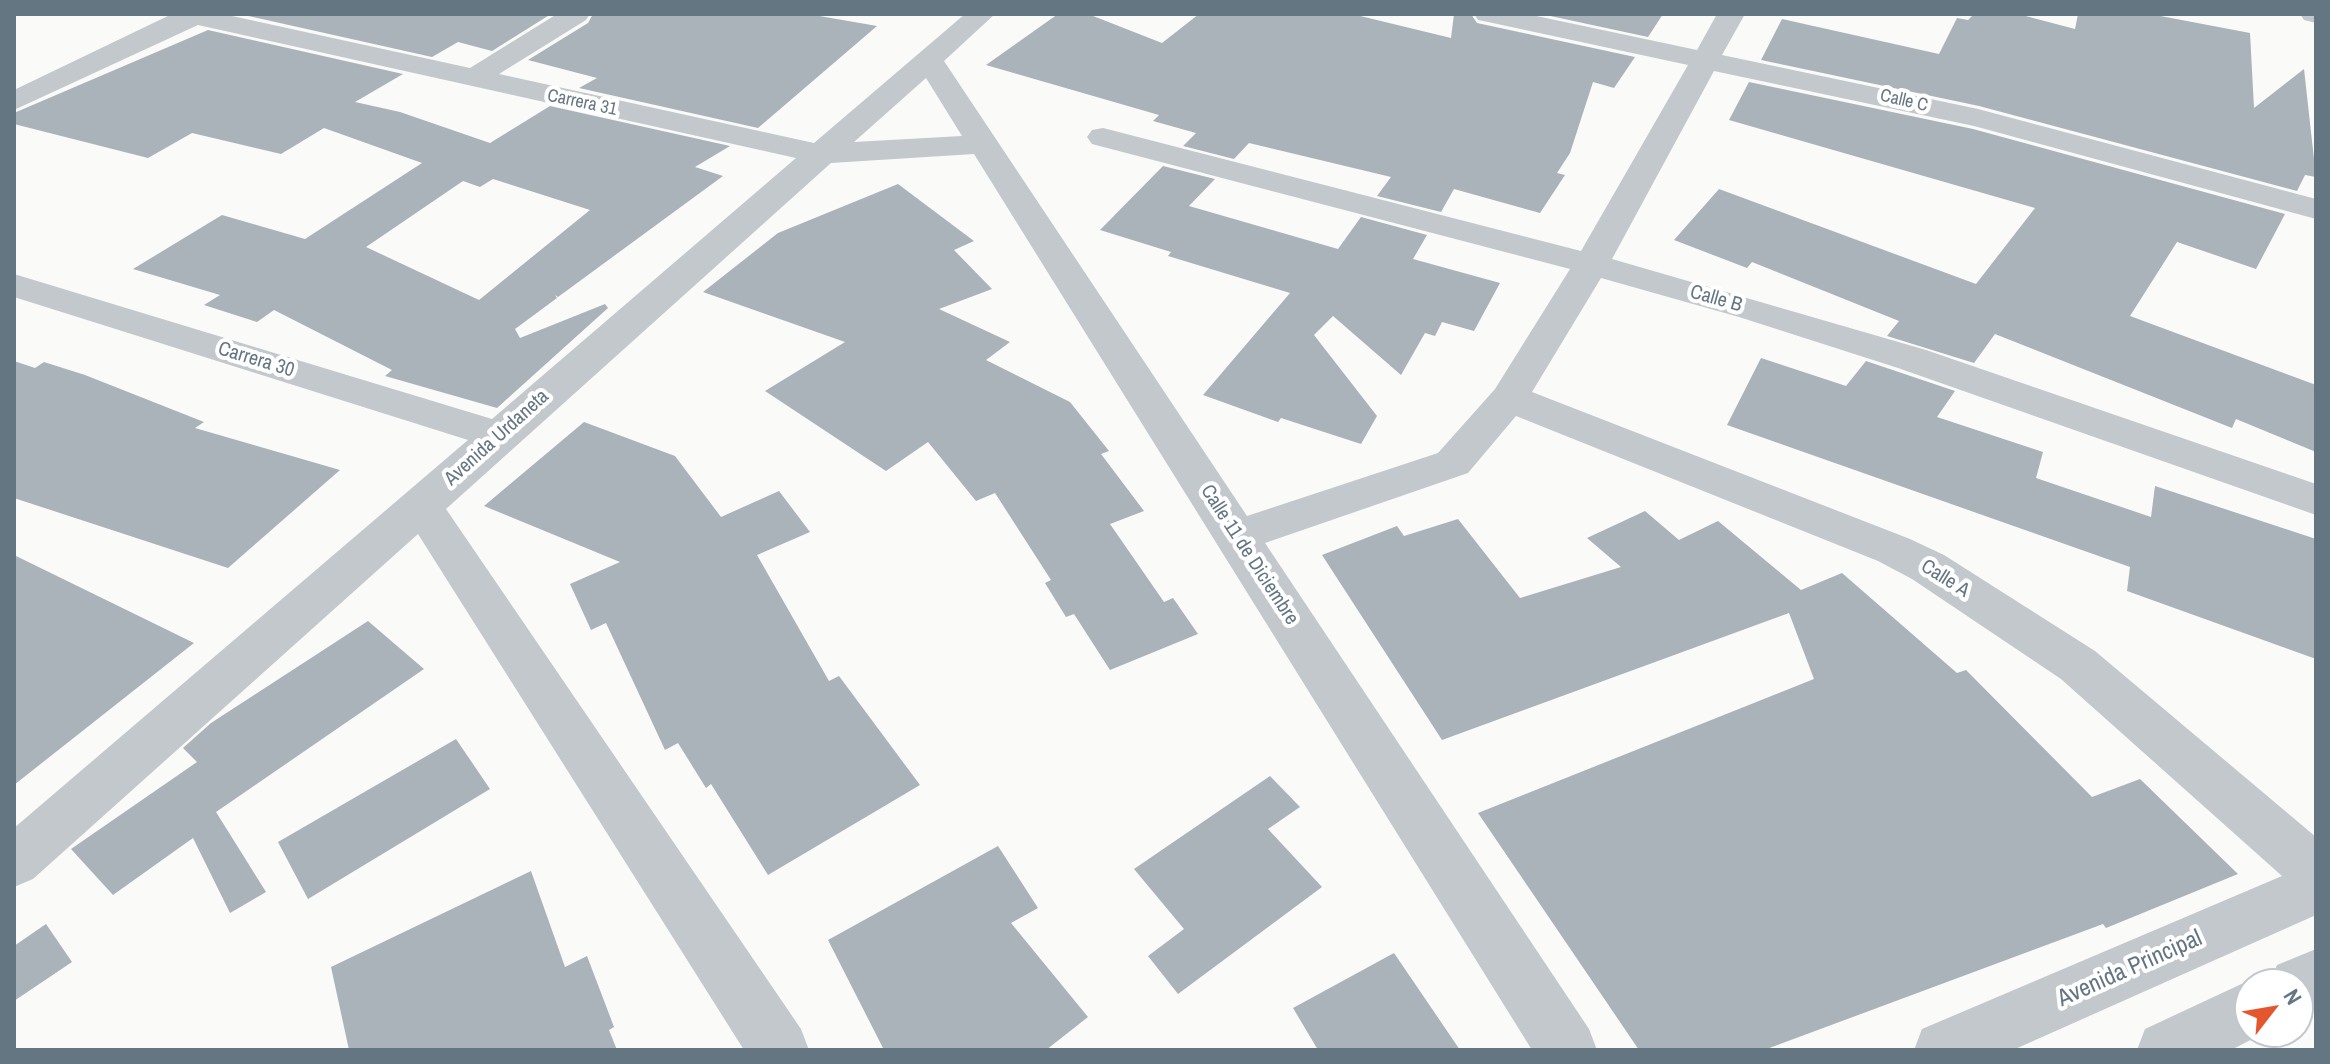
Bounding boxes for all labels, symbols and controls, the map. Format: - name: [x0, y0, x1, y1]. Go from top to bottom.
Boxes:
- street label: Carrera 31: [545, 85, 619, 121]
- street label: Calle C: [1878, 85, 1930, 117]
- street label: Calle B: [1687, 280, 1745, 318]
- street label: Carrera 30: [215, 337, 297, 383]
- street label: Avenida Urdaneta: [440, 385, 554, 491]
- street label: Calle 11 de Diciembre: [1195, 481, 1303, 629]
- street label: Calle A: [1916, 555, 1974, 603]
- street label: Avenida Principal: [2053, 924, 2207, 1014]
- north arrow: [2234, 968, 2314, 1048]
- text: N: [2277, 983, 2309, 1010]

